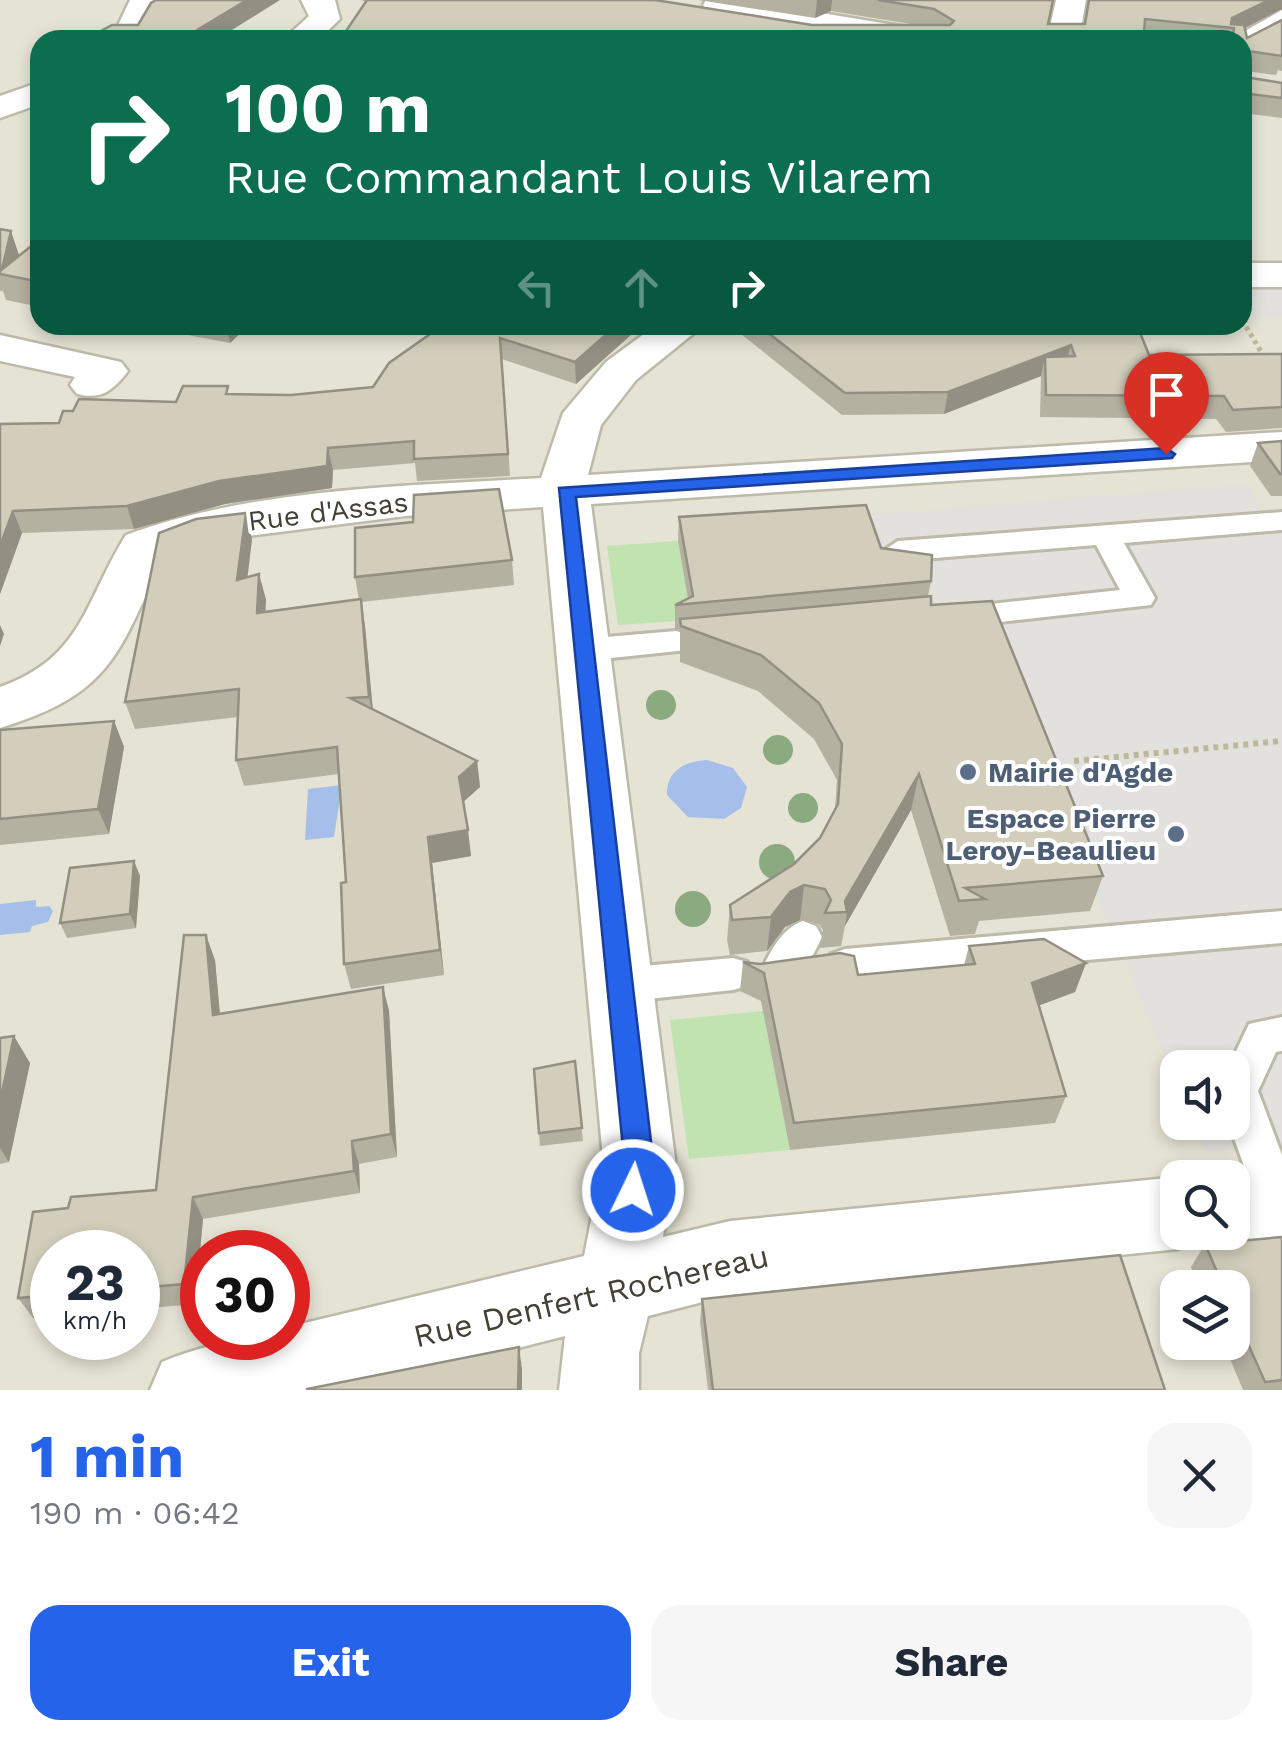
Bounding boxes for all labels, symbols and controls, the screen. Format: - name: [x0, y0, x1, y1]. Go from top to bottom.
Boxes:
- text: 100 m: [225, 67, 431, 149]
- icon: right: [60, 70, 190, 200]
- text: Rue Commandant Louis Vilarem: [225, 151, 933, 204]
- icon: left: [509, 260, 564, 315]
- icon: ahead: [614, 260, 669, 315]
- icon: right: [719, 260, 774, 315]
- pin: [1124, 352, 1209, 455]
- icon: arrive: [1139, 367, 1194, 422]
- street label: Rue d'Assas: [246, 485, 410, 538]
- place label: Mairie d'Agde: [988, 756, 1173, 789]
- marker: Mairie d'Agde: [957, 761, 979, 783]
- place label: Espace Pierre Leroy-Beaulieu: [945, 802, 1156, 867]
- marker: Espace Pierre Leroy-Beaulieu: [1165, 823, 1187, 845]
- map controls: [1160, 1050, 1250, 1360]
- button: sound: [1160, 1050, 1250, 1140]
- position arrow: [581, 1138, 685, 1242]
- button: search: [1160, 1160, 1250, 1250]
- speed limit sign: 30: [180, 1230, 310, 1360]
- street label: Rue Denfert Rochereau: [410, 1237, 772, 1355]
- text: 23: [65, 1253, 125, 1312]
- button: layers: [1160, 1270, 1250, 1360]
- text: km/h: [63, 1306, 127, 1335]
- text: 1 min: [30, 1421, 184, 1492]
- button: close: [1147, 1423, 1252, 1528]
- text: 190 m · 06:42: [30, 1494, 240, 1532]
- button: Exit: [30, 1605, 631, 1720]
- button: Share: [651, 1605, 1252, 1720]

